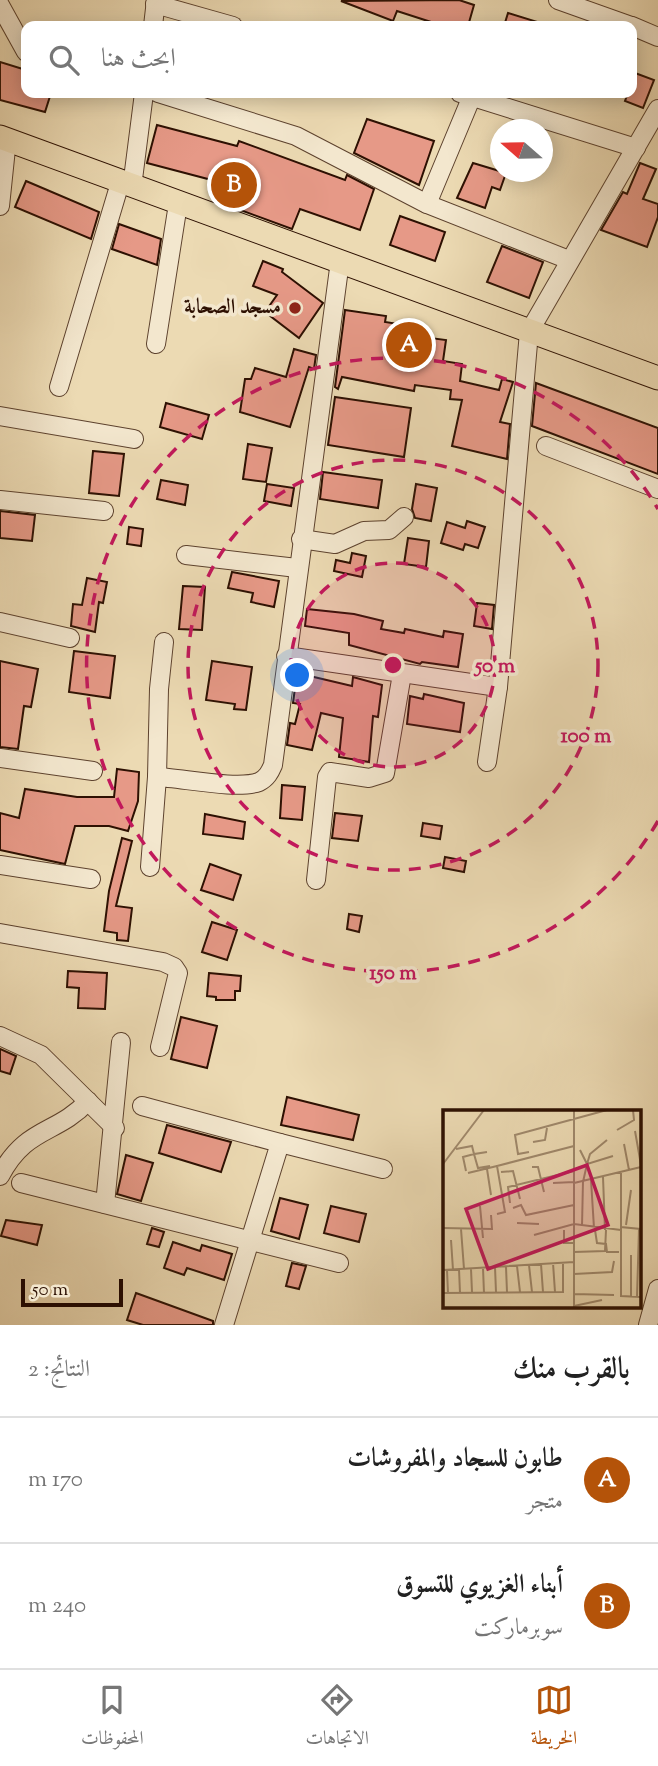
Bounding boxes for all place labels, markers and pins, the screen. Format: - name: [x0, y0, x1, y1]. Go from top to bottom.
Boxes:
- pin: B: [211, 159, 257, 211]
- place label: مسجد الصحابة: [184, 293, 281, 323]
- marker: مسجد الصحابة: [287, 300, 303, 316]
- pin: A: [386, 319, 432, 371]
- centre of rings: [381, 653, 405, 677]

